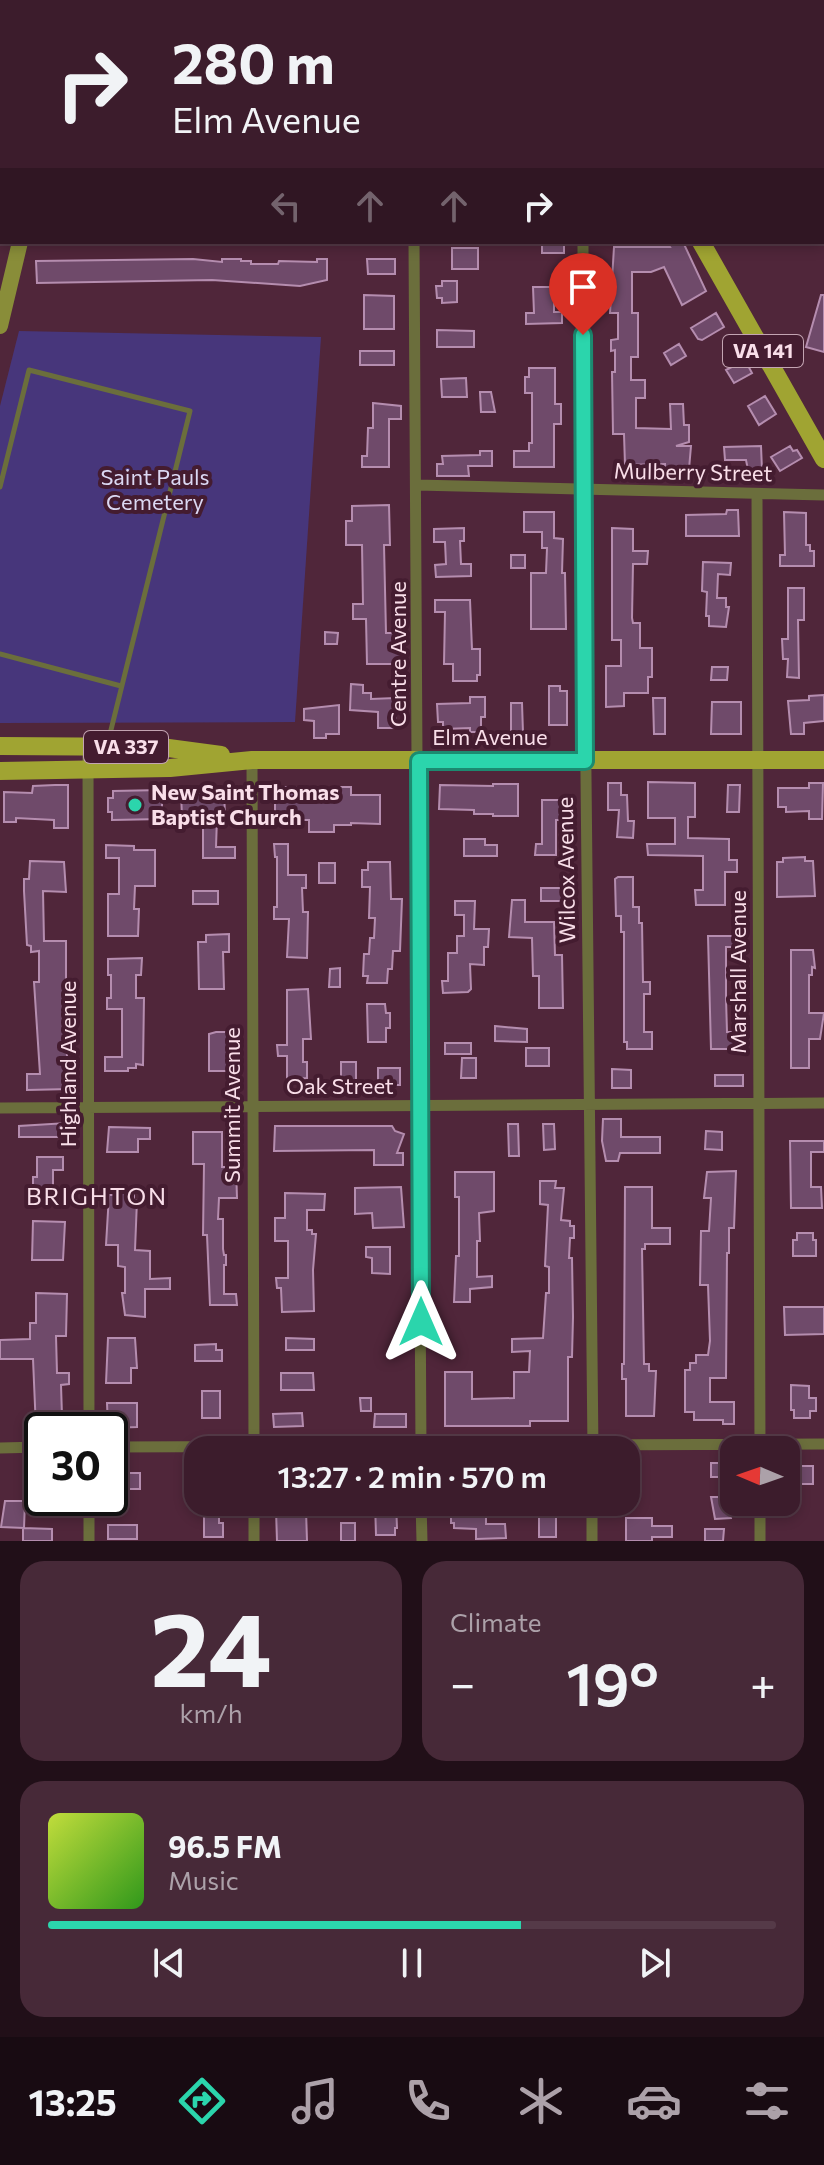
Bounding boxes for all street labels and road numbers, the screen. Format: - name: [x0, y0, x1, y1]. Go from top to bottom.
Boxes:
- road number: VA 141: [723, 335, 803, 367]
- street label: Mulberry Street: [613, 457, 773, 486]
- street label: Centre Avenue: [384, 581, 411, 727]
- street label: Elm Avenue: [432, 723, 548, 750]
- road number: VA 337: [84, 731, 168, 763]
- street label: Wilcox Avenue: [551, 797, 580, 943]
- street label: Marshall Avenue: [724, 890, 751, 1054]
- street label: Highland Avenue: [54, 981, 81, 1147]
- street label: Summit Avenue: [218, 1027, 245, 1183]
- street label: Oak Street: [286, 1072, 394, 1099]

